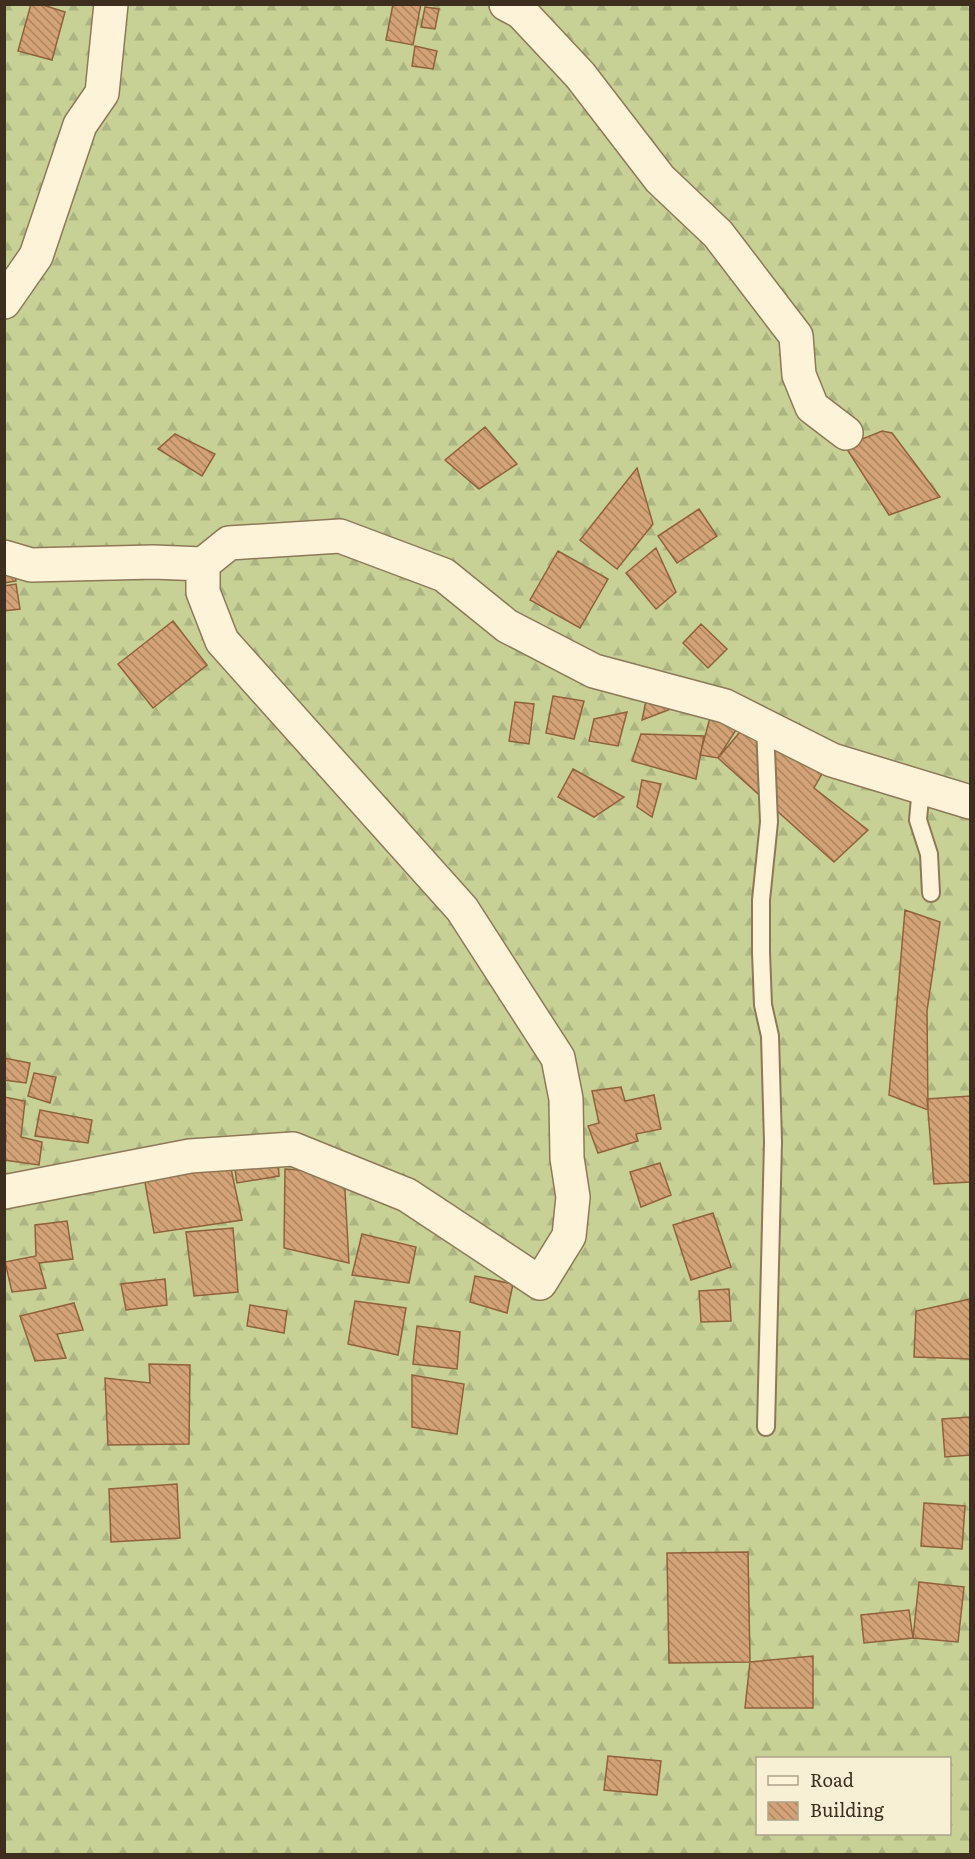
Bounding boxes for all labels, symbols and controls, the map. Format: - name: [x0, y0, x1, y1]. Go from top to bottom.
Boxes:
- legend: [756, 1757, 951, 1835]
- text: Road: [810, 1766, 854, 1793]
- text: Building: [810, 1796, 885, 1823]

